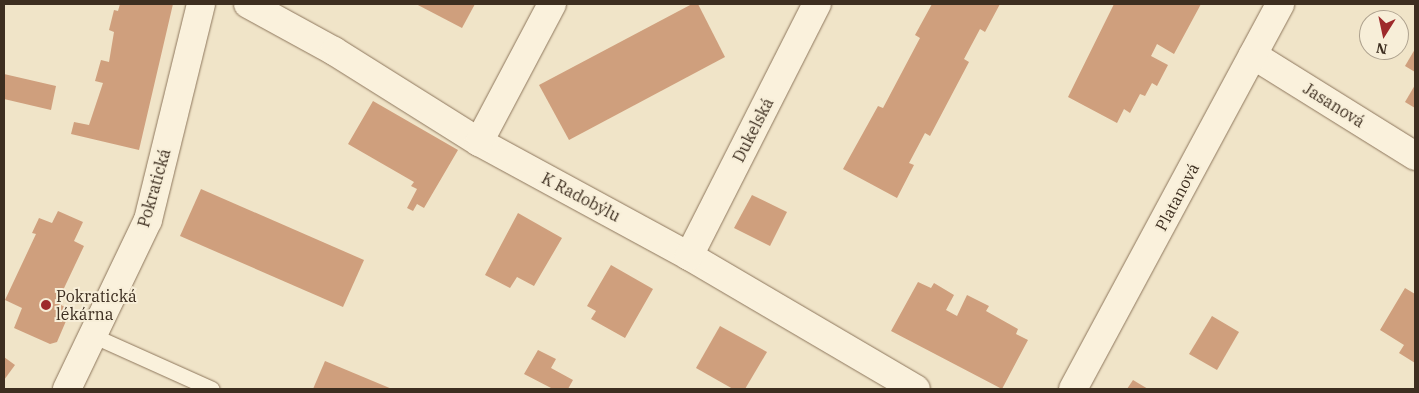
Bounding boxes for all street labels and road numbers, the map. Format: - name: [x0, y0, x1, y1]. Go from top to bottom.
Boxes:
- street label: Jasanová: [1300, 79, 1368, 131]
- street label: Dukelská: [729, 95, 777, 165]
- street label: Pokratická: [134, 147, 174, 229]
- street label: Platanová: [1151, 160, 1203, 234]
- street label: K Radobýlu: [539, 168, 623, 226]

